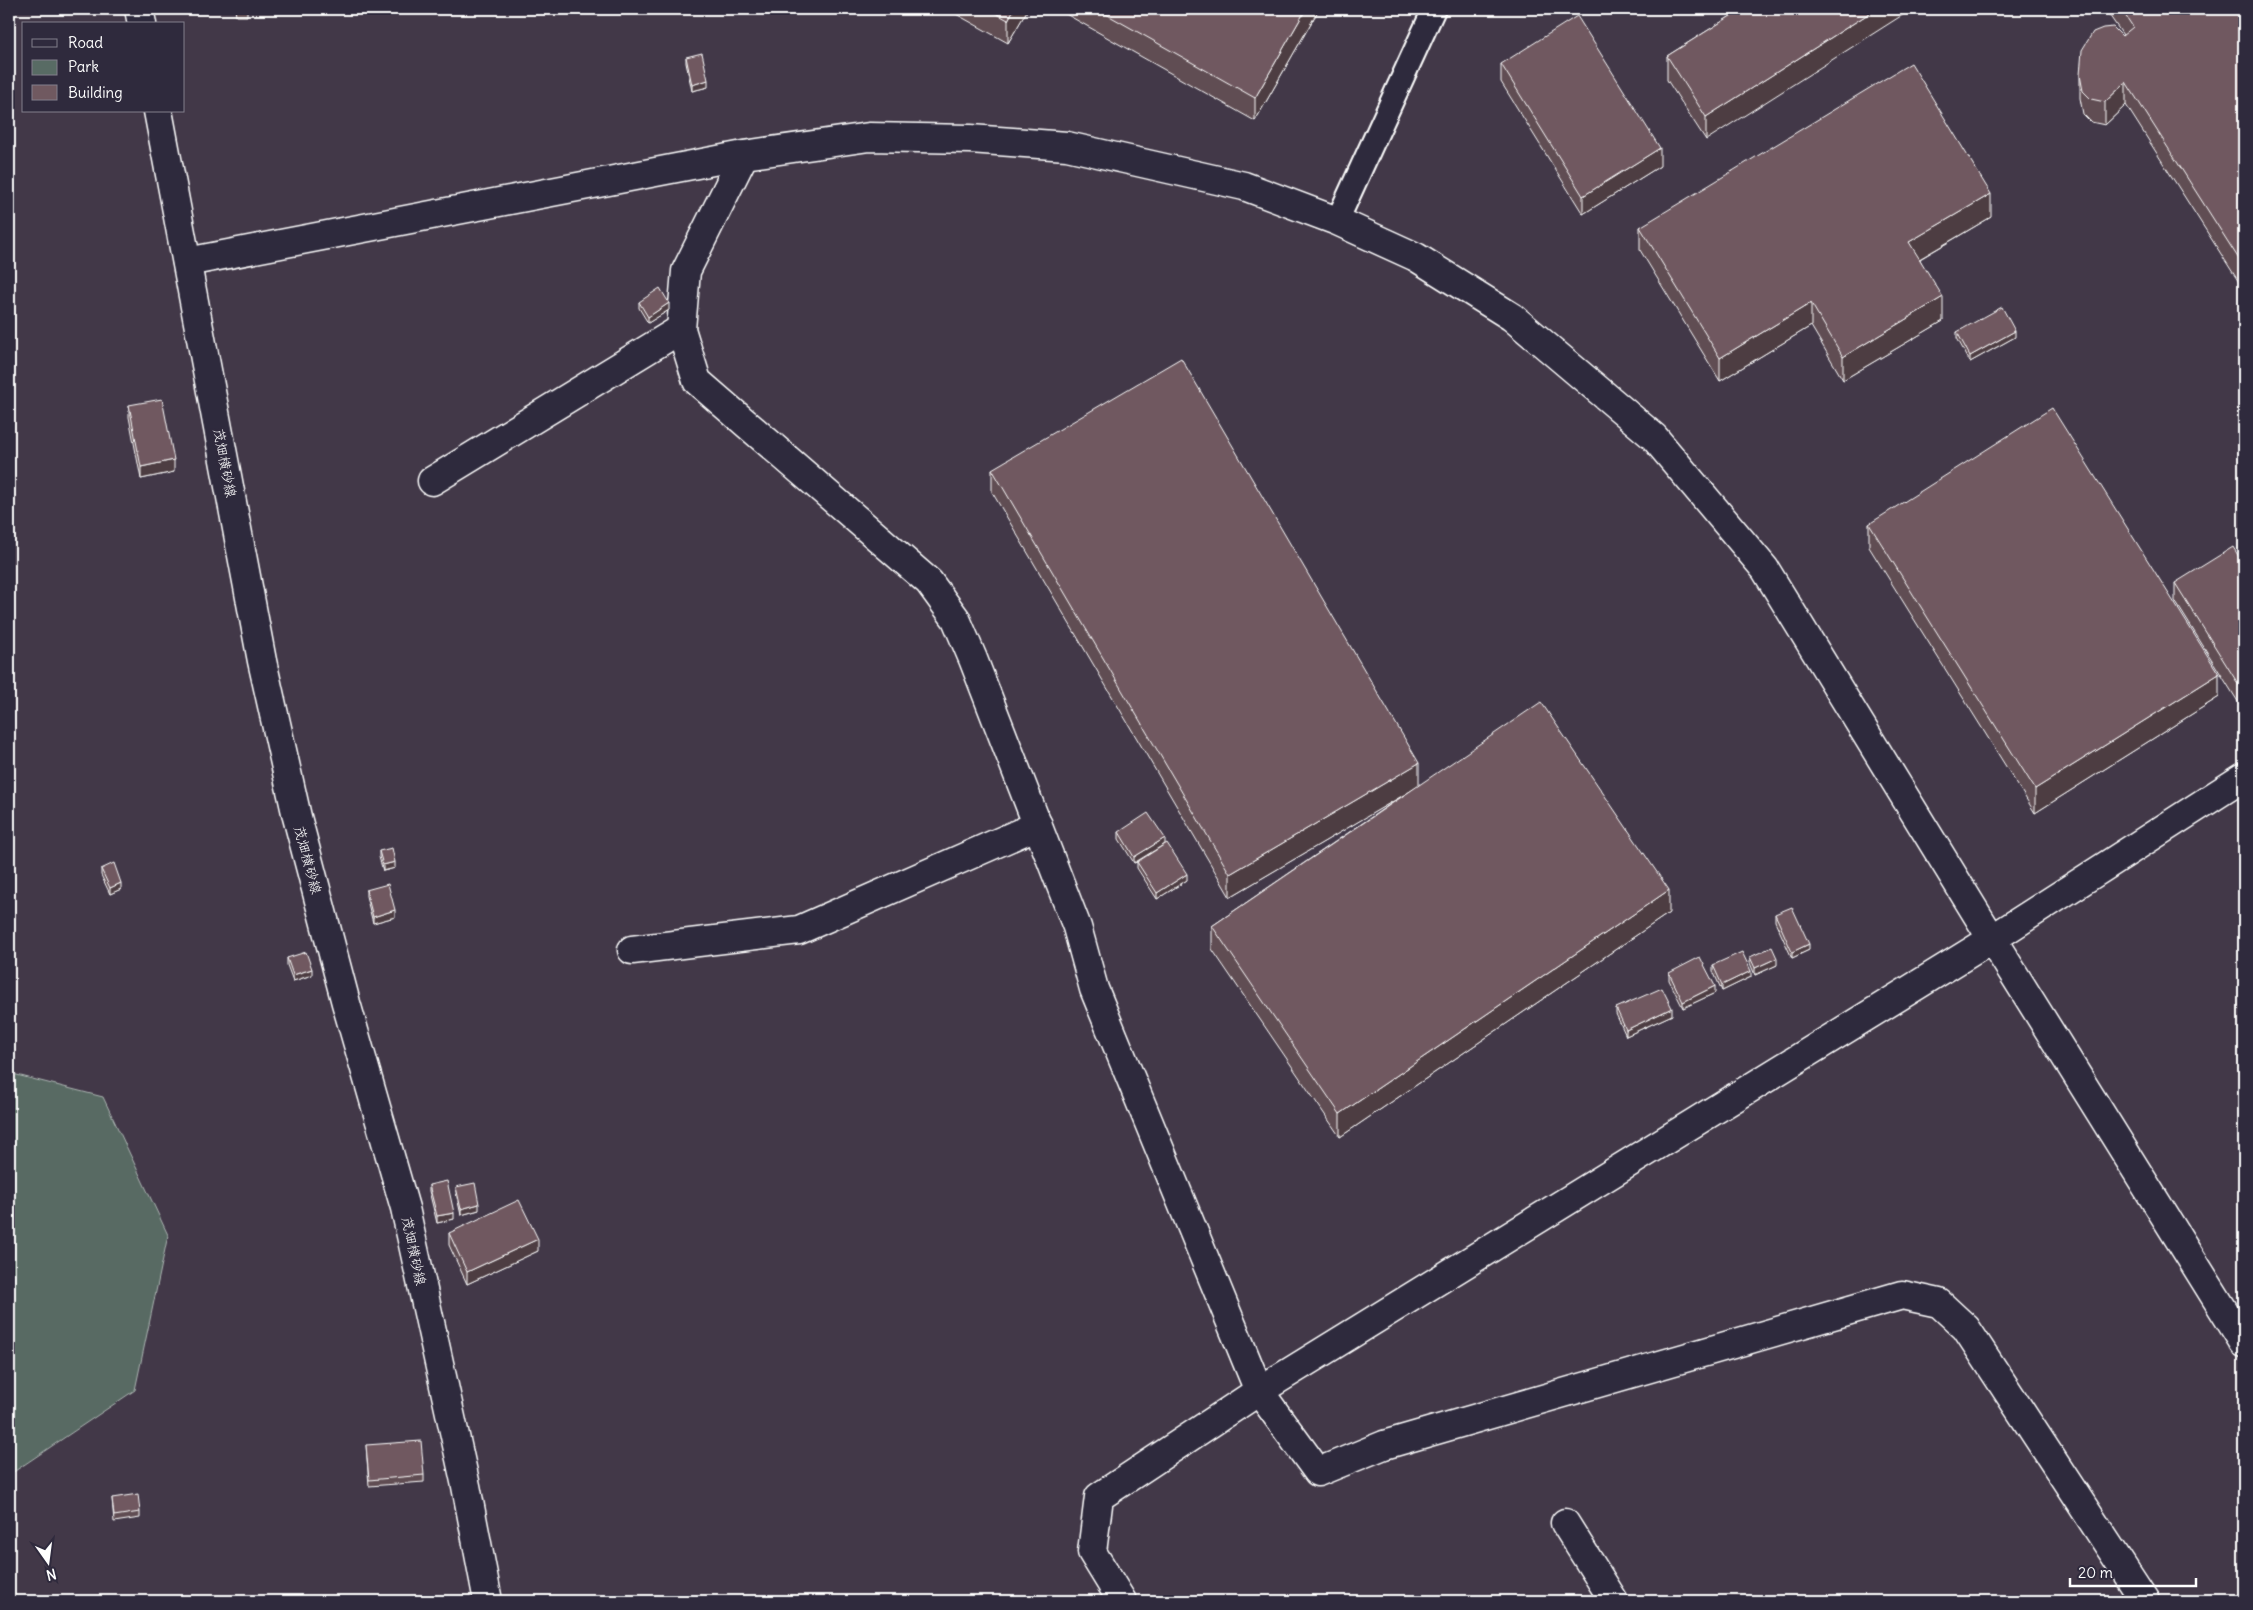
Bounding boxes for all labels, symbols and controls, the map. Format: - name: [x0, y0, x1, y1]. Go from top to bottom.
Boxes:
- legend: [22, 22, 185, 112]
- text: Road: [68, 33, 103, 52]
- text: Park: [68, 57, 99, 76]
- text: Building: [68, 83, 123, 102]
- street label: 茂畑横砂線: [209, 427, 241, 499]
- street label: 茂畑横砂線: [290, 824, 326, 896]
- street label: 茂畑横砂線: [398, 1215, 430, 1287]
- north arrow: [22, 1538, 72, 1588]
- scale bar: [2070, 1555, 2197, 1587]
- text: 20 m: [2078, 1563, 2113, 1582]
- text: N: [44, 1565, 58, 1585]

